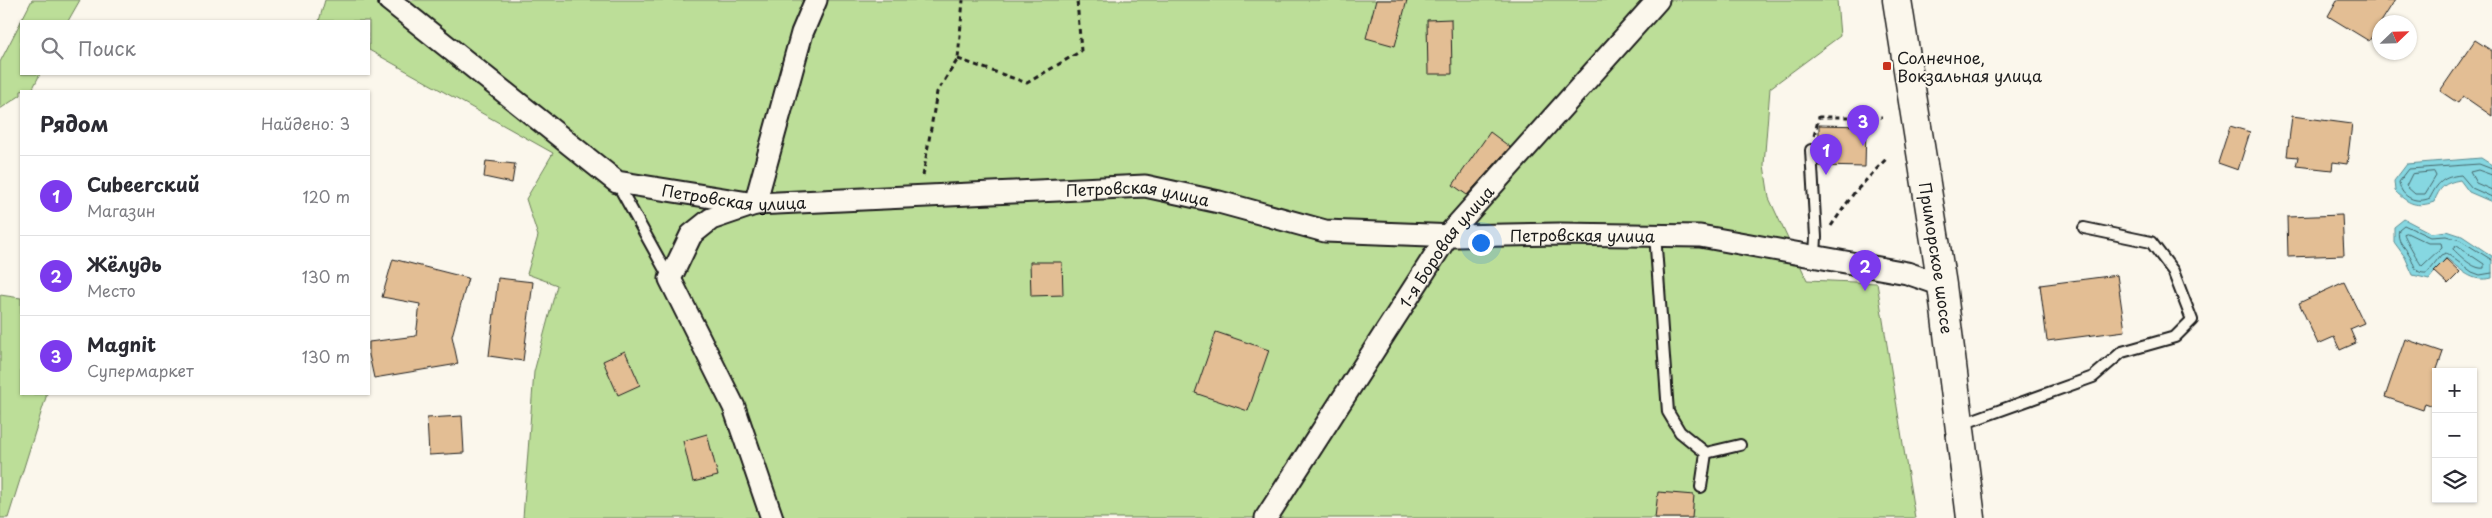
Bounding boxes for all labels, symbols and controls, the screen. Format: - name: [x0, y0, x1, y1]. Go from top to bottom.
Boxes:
- north arrow: [2372, 15, 2417, 60]
- search box: [20, 20, 370, 75]
- icon: search: [38, 34, 66, 62]
- text: Поиск: [78, 34, 136, 62]
- place label: Солнечное, Вокзальная улица: [1897, 45, 2042, 87]
- marker: Солнечное, Вокзальная улица: [1881, 60, 1893, 72]
- pin: 3: [1847, 105, 1879, 146]
- text: Рядом: [40, 107, 108, 139]
- text: Найдено: 3: [261, 111, 350, 135]
- pin: 1: [1810, 134, 1842, 175]
- text: Сиbeerский: [87, 170, 200, 198]
- street label: Петровская улица: [1065, 174, 1212, 212]
- street label: Петровская улица: [660, 177, 807, 216]
- street label: 1-я Боровая улица: [1392, 180, 1499, 312]
- street label: Приморское шоссе: [1914, 180, 1960, 335]
- text: 1: [52, 184, 60, 208]
- text: 120 m: [303, 184, 350, 208]
- text: Магазин: [87, 198, 156, 222]
- street label: Петровская улица: [1510, 222, 1655, 247]
- your location: [1468, 230, 1494, 256]
- text: Жёлудь: [87, 250, 162, 278]
- pin: 2: [1849, 250, 1881, 291]
- text: 2: [50, 264, 62, 288]
- text: 130 m: [302, 264, 350, 288]
- text: Место: [87, 278, 136, 302]
- text: Magnit: [87, 330, 156, 358]
- text: 3: [51, 344, 61, 368]
- text: 130 m: [302, 344, 350, 368]
- text: Супермаркет: [87, 358, 194, 382]
- map controls: [2432, 368, 2477, 503]
- button: +: [2432, 368, 2477, 413]
- button: −: [2432, 413, 2477, 458]
- button: layers: [2432, 458, 2477, 503]

